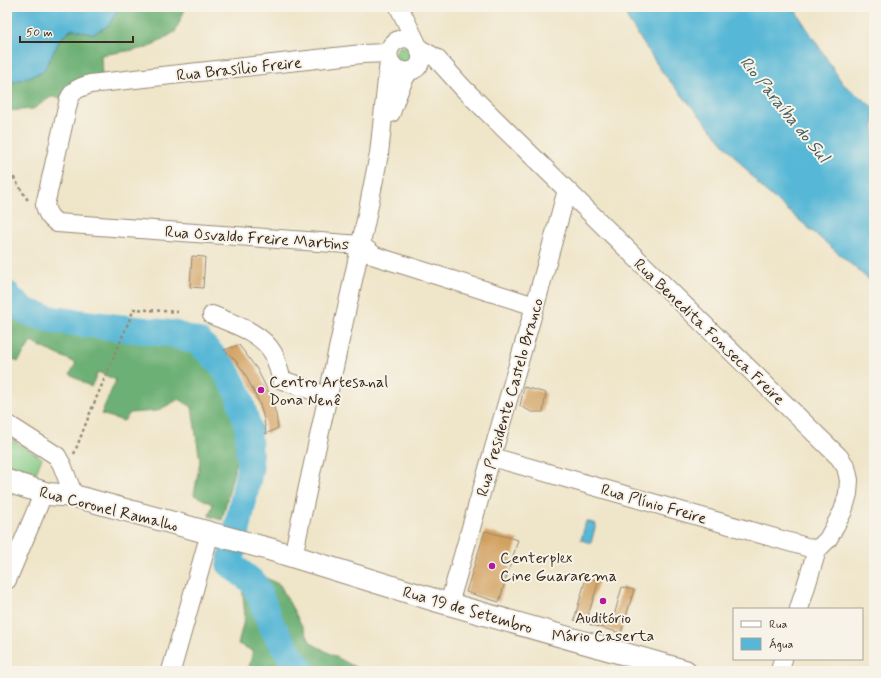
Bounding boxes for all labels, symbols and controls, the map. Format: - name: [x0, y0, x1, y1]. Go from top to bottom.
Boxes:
- scale bar: [20, 18, 133, 44]
- text: 50 m: [26, 25, 53, 41]
- street label: Rua Brasílio Freire: [176, 52, 303, 87]
- water label: Rio Paraíba do Sul: [734, 52, 835, 169]
- street label: Rua Osvaldo Freire Martins: [164, 222, 350, 255]
- street label: Rua Benedita Fonseca Freire: [629, 254, 789, 410]
- street label: Rua Presidente Castelo Branco: [472, 296, 549, 499]
- place label: Centro Artesanal Dona Nenê: [269, 372, 388, 411]
- marker: Centro Artesanal Dona Nenê: [256, 385, 266, 395]
- street label: Rua Plínio Freire: [598, 479, 709, 530]
- street label: Rua Coronel Ramalho: [37, 482, 180, 537]
- place label: Centerplex Cine Guararema: [500, 548, 617, 587]
- marker: Centerplex Cine Guararema: [487, 561, 497, 571]
- street label: Rua 19 de Setembro: [400, 582, 535, 639]
- marker: Auditório Mário Caserta: [598, 596, 608, 606]
- place label: Auditório Mário Caserta: [552, 608, 655, 647]
- legend: [733, 608, 863, 660]
- text: Rua: [769, 617, 787, 633]
- text: Água: [769, 637, 793, 653]

